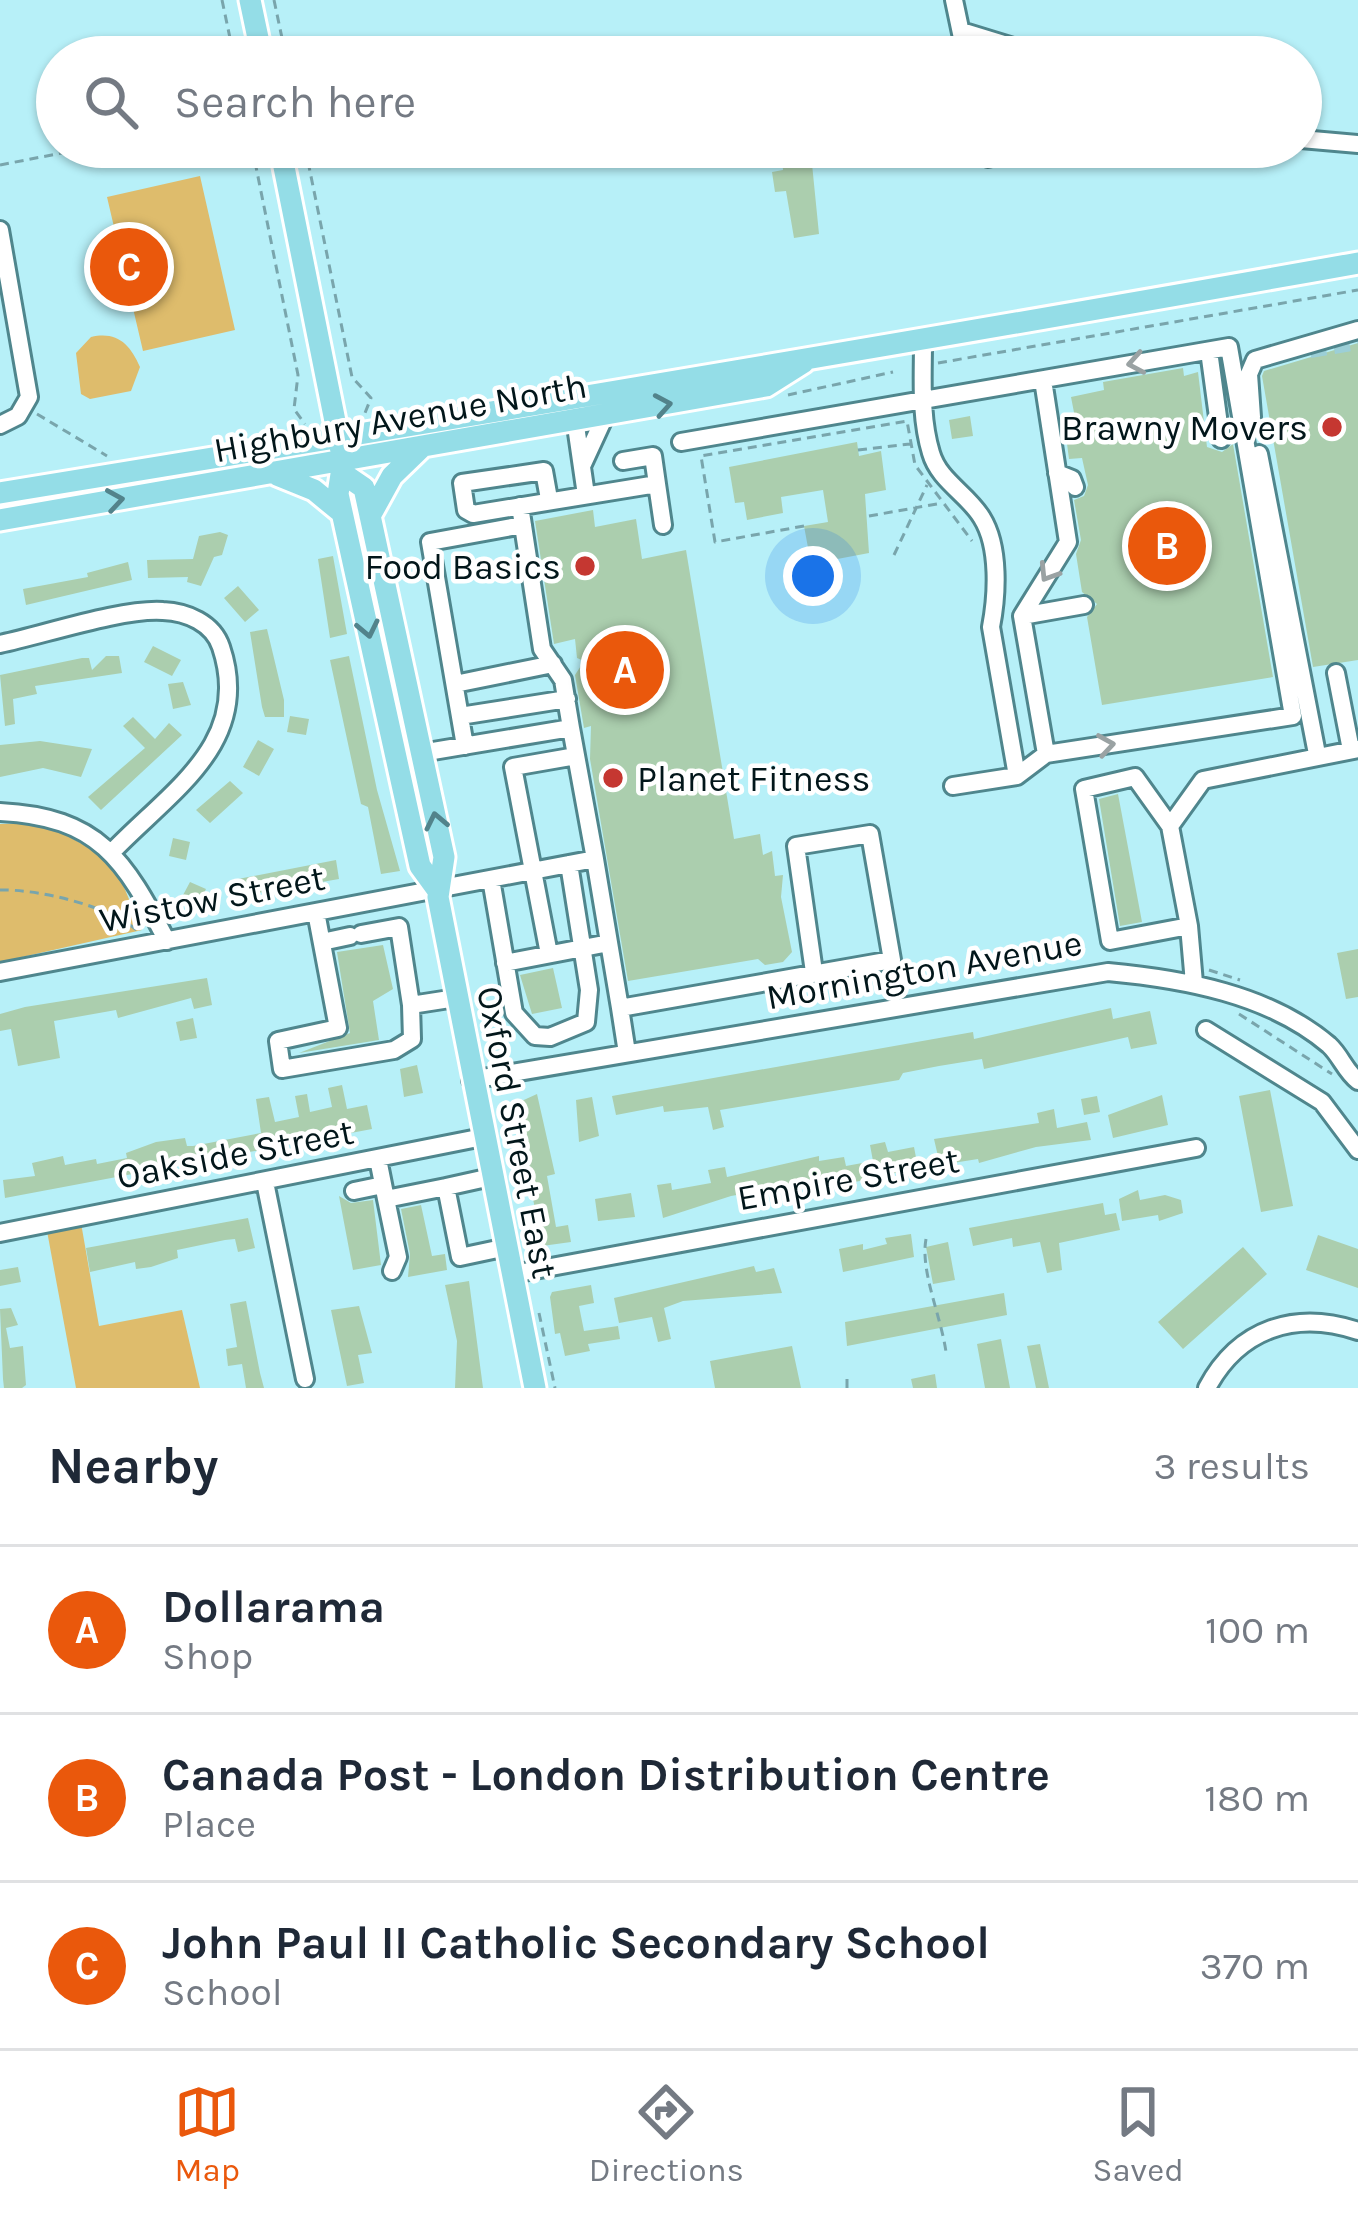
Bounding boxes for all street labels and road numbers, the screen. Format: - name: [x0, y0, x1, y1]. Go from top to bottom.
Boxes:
- street label: Highbury Avenue North: [210, 364, 590, 471]
- street label: Wistow Street: [96, 857, 328, 941]
- street label: Mornington Avenue: [763, 922, 1085, 1018]
- street label: Oxford Street East: [468, 983, 566, 1282]
- street label: Oakside Street: [113, 1110, 357, 1198]
- street label: Empire Street: [734, 1139, 962, 1219]

